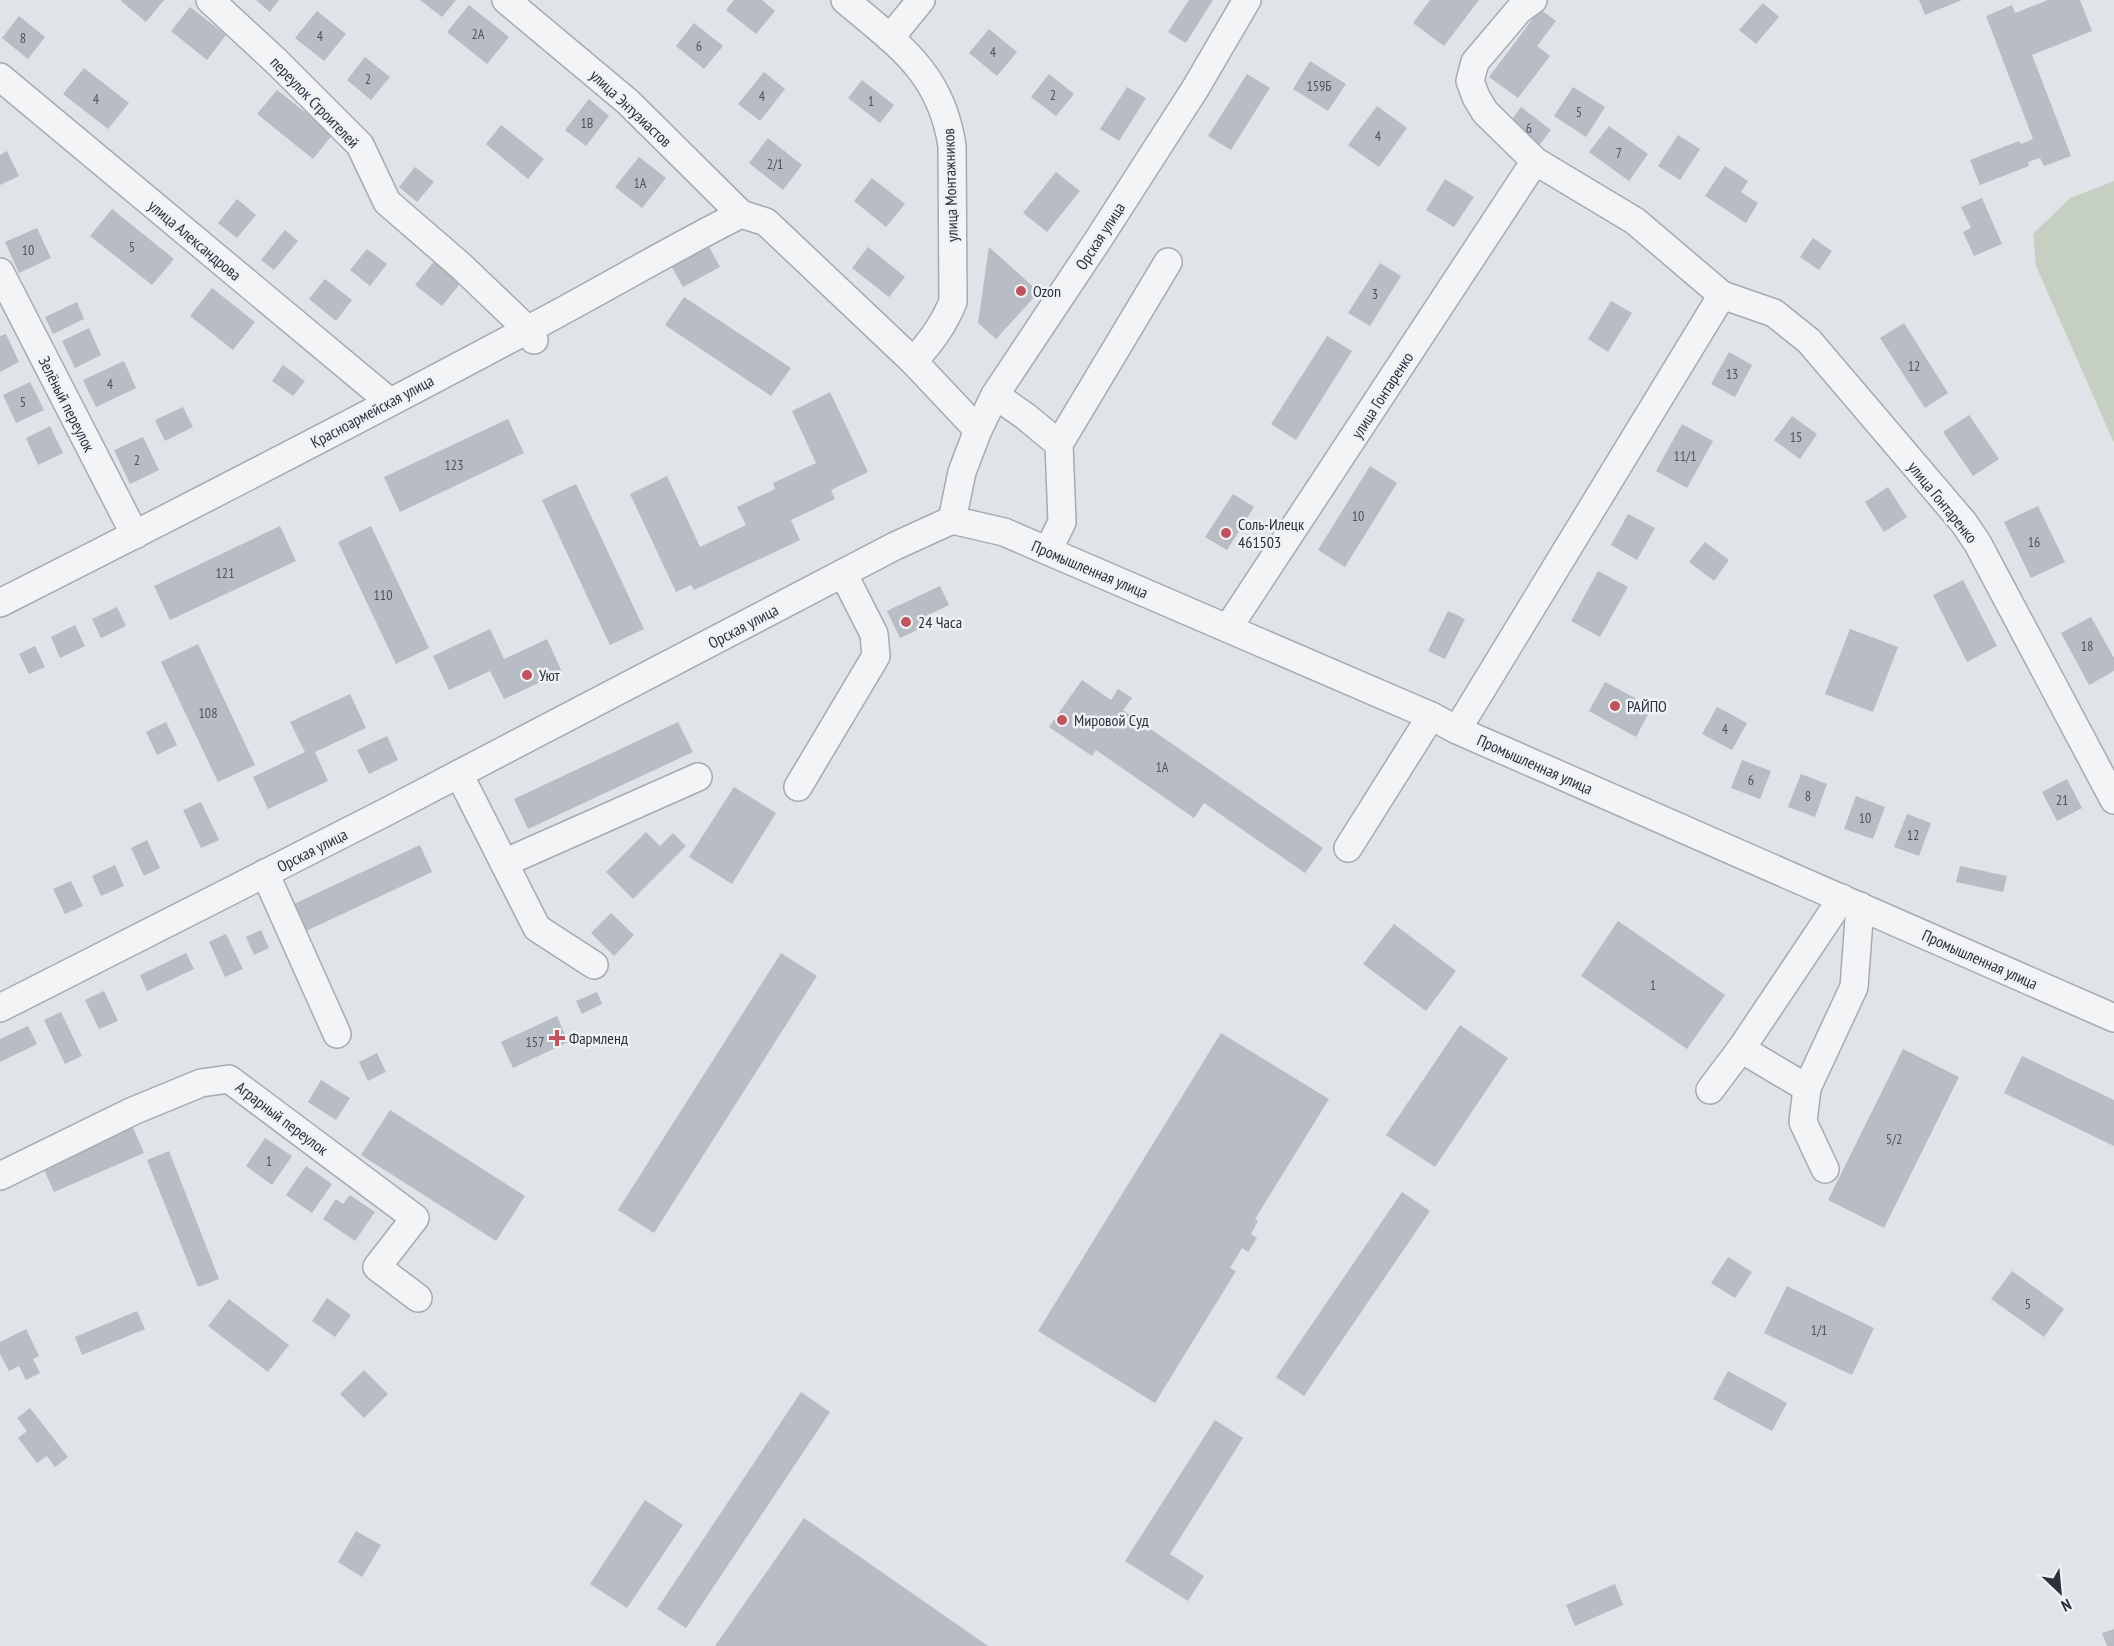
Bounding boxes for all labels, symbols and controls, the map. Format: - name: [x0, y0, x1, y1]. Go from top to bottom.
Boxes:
- house number: 2А: [472, 25, 485, 43]
- house number: 4: [317, 27, 324, 45]
- house number: 8: [20, 29, 26, 47]
- house number: 6: [696, 37, 702, 55]
- house number: 4: [990, 43, 997, 61]
- street label: переулок Строителей: [266, 52, 364, 152]
- street label: улица Энтузиастов: [586, 65, 676, 151]
- house number: 2: [365, 70, 371, 88]
- house number: 159Б: [1306, 77, 1332, 95]
- house number: 2: [1050, 86, 1056, 104]
- house number: 4: [759, 87, 766, 105]
- house number: 4: [93, 90, 100, 108]
- house number: 1: [868, 92, 874, 110]
- house number: 5: [1576, 103, 1582, 121]
- house number: 1В: [581, 114, 593, 132]
- house number: 6: [1526, 119, 1532, 137]
- house number: 4: [1375, 127, 1382, 145]
- street label: улица Монтажников: [938, 128, 962, 242]
- house number: 7: [1616, 144, 1622, 162]
- house number: 2/1: [767, 155, 783, 173]
- house number: 1А: [634, 174, 647, 192]
- street label: улица Александрова: [144, 195, 246, 285]
- street label: Орская улица: [1071, 199, 1129, 273]
- house number: 5: [129, 238, 135, 256]
- house number: 10: [22, 241, 34, 259]
- place label: Ozon: [1033, 281, 1061, 301]
- marker: Ozon: [1014, 284, 1028, 298]
- house number: 3: [1372, 285, 1378, 303]
- street label: улица Гонтаренко: [1347, 348, 1417, 442]
- street label: Зелёный переулок: [34, 353, 100, 456]
- house number: 12: [1908, 357, 1920, 375]
- house number: 13: [1726, 365, 1738, 383]
- street label: Красноармейская улица: [307, 370, 437, 452]
- house number: 4: [107, 375, 114, 393]
- house number: 5: [20, 393, 26, 411]
- house number: 15: [1790, 428, 1802, 446]
- house number: 11/1: [1673, 447, 1697, 465]
- house number: 2: [134, 451, 140, 469]
- house number: 123: [445, 456, 463, 474]
- street label: улица Гонтаренко: [1904, 457, 1982, 547]
- house number: 10: [1352, 507, 1364, 525]
- place label: Соль-Илецк 461503: [1238, 514, 1305, 552]
- marker: Соль-Илецк 461503: [1219, 526, 1233, 540]
- house number: 16: [2028, 533, 2040, 551]
- street label: Промышленная улица: [1029, 535, 1151, 603]
- house number: 121: [216, 564, 234, 582]
- house number: 110: [374, 586, 392, 604]
- street label: Орская улица: [705, 599, 781, 653]
- place label: 24 Часа: [918, 612, 962, 632]
- marker: 24 Часа: [899, 615, 913, 629]
- house number: 18: [2081, 637, 2093, 655]
- place label: Уют: [539, 665, 561, 685]
- marker: Уют: [520, 668, 534, 682]
- place label: РАЙПО: [1627, 696, 1667, 716]
- marker: РАЙПО: [1608, 699, 1622, 713]
- house number: 108: [199, 704, 217, 722]
- place label: Мировой Суд: [1074, 710, 1149, 730]
- marker: Мировой Суд: [1055, 713, 1069, 727]
- house number: 4: [1722, 720, 1729, 738]
- street label: Промышленная улица: [1474, 730, 1596, 798]
- house number: 1А: [1156, 758, 1169, 776]
- house number: 6: [1748, 771, 1754, 789]
- house number: 8: [1805, 787, 1811, 805]
- house number: 21: [2056, 791, 2068, 809]
- house number: 10: [1859, 809, 1871, 827]
- street label: Орская улица: [273, 824, 351, 876]
- house number: 12: [1907, 826, 1919, 844]
- street label: Промышленная улица: [1919, 925, 2041, 993]
- house number: 1: [1650, 976, 1656, 994]
- place label: Фармленд: [569, 1028, 628, 1048]
- marker: Фармленд: [550, 1031, 564, 1045]
- house number: 157: [526, 1033, 544, 1051]
- street label: Аграрный переулок: [232, 1077, 333, 1160]
- house number: 5/2: [1886, 1130, 1902, 1148]
- house number: 1: [266, 1152, 272, 1170]
- house number: 5: [2025, 1295, 2031, 1313]
- house number: 1/1: [1811, 1321, 1827, 1339]
- north arrow: [2030, 1562, 2090, 1622]
- text: N: [2058, 1595, 2075, 1616]

